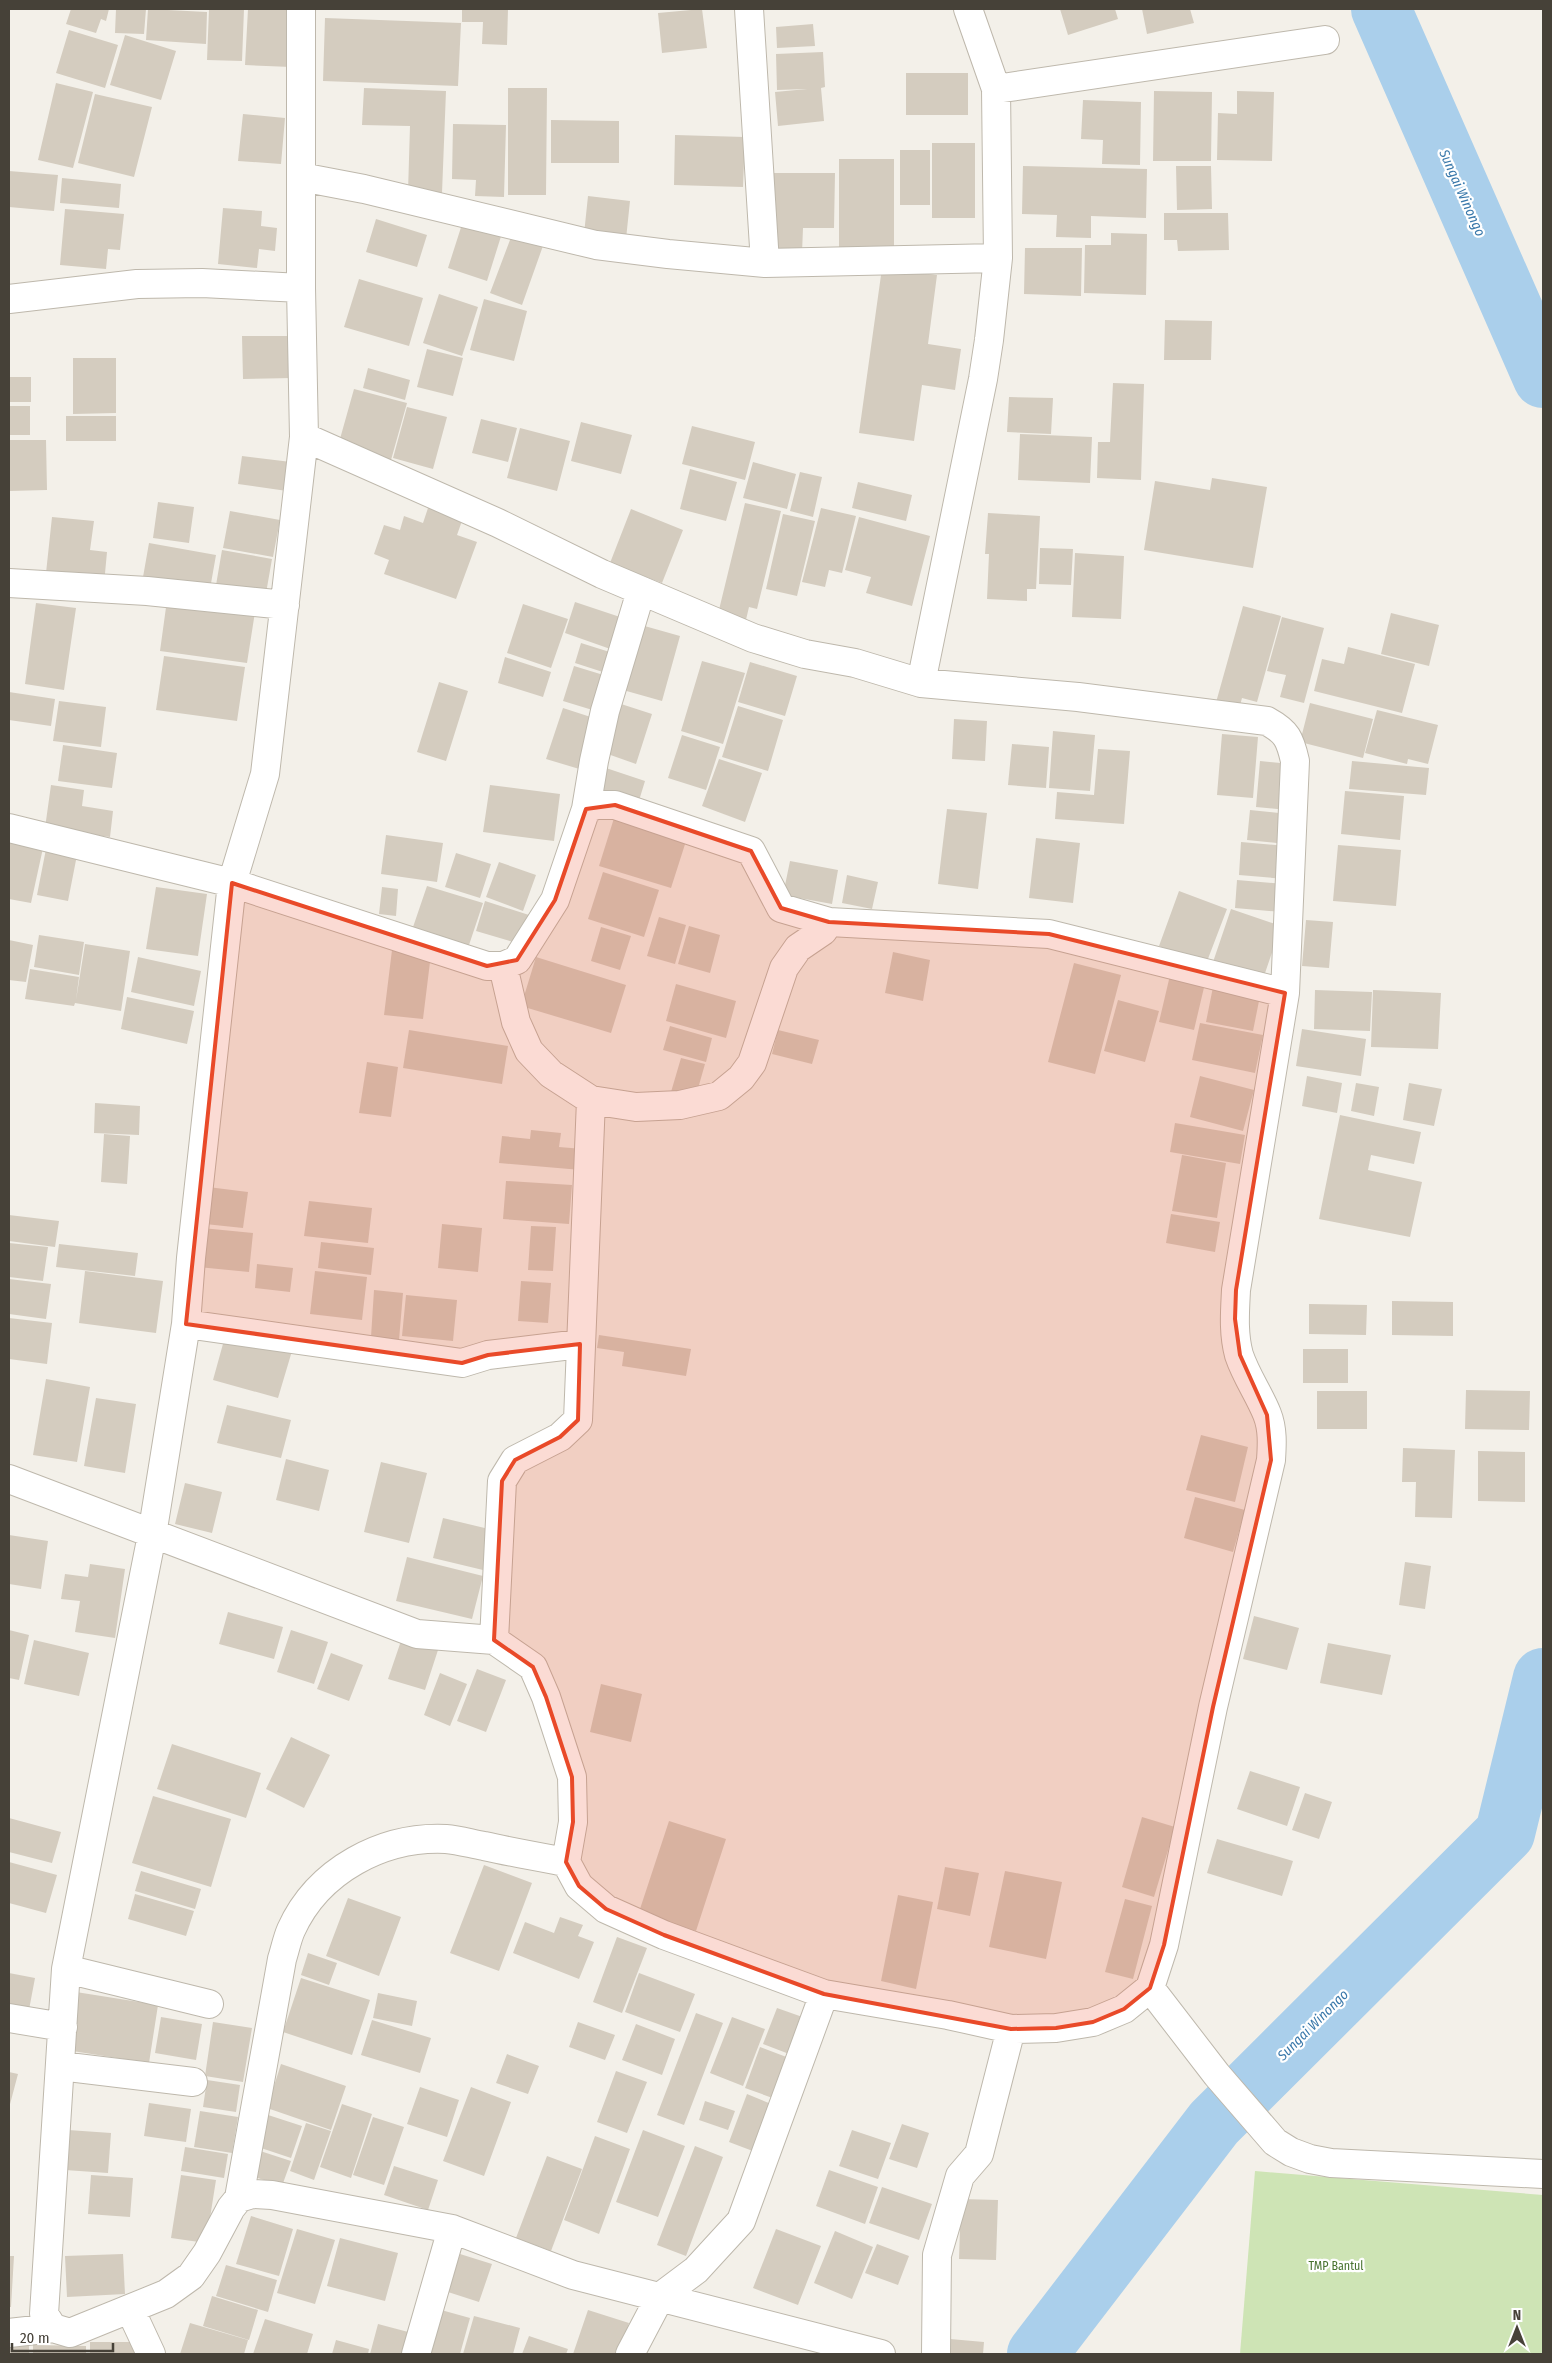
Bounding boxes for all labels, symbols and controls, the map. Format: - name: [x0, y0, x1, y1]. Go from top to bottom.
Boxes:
- water label: Sungai Winongo: [1435, 146, 1489, 239]
- water label: Sungai Winongo: [1273, 1986, 1352, 2065]
- park label: TMP Bantul: [1308, 2259, 1364, 2273]
- north arrow: [1492, 2303, 1542, 2353]
- text: N: [1513, 2307, 1521, 2324]
- scale bar: [12, 2320, 114, 2352]
- text: 20 m: [20, 2329, 50, 2347]

